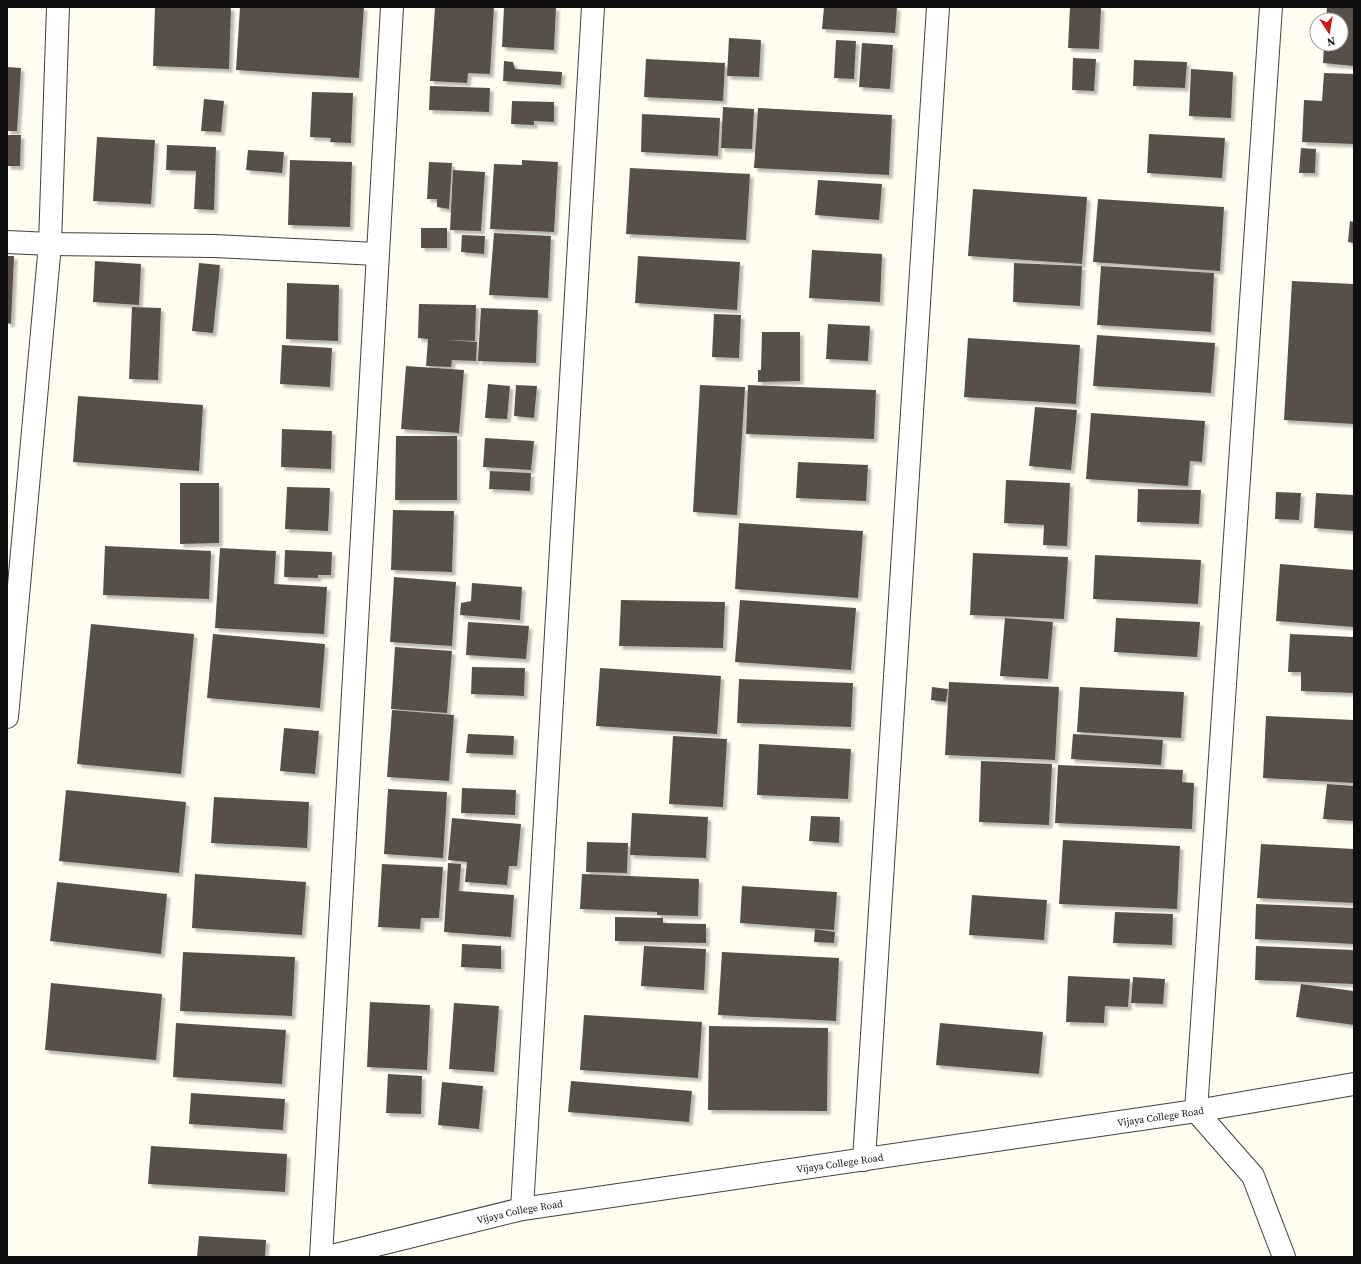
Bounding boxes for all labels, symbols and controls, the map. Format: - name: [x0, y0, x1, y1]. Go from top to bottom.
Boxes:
- north arrow: [1309, 12, 1349, 52]
- text: N: [1325, 33, 1336, 49]
- street label: Vijaya College Road: [1116, 1103, 1205, 1129]
- street label: Vijaya College Road: [796, 1150, 884, 1176]
- street label: Vijaya College Road: [475, 1197, 564, 1227]

